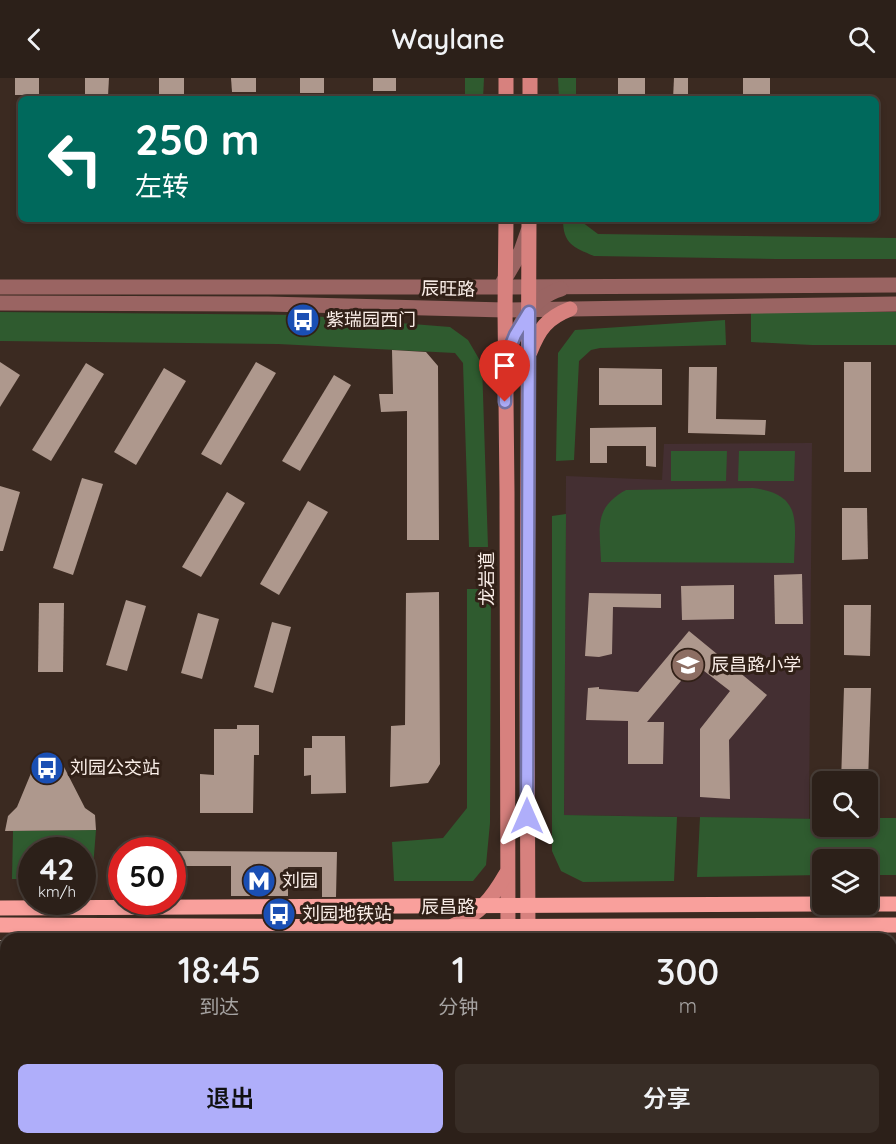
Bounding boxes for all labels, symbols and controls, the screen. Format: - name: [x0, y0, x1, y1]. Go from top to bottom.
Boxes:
- text: Waylane: [391, 22, 505, 56]
- icon: back: [18, 23, 51, 56]
- icon: search: [845, 23, 878, 56]
- text: 250 m: [135, 113, 259, 166]
- icon: left: [36, 120, 114, 198]
- text: 左转: [135, 169, 189, 203]
- street label: 辰旺路: [421, 277, 475, 300]
- bus stop icon: 紫瑞园西门: [285, 302, 321, 338]
- place label: 紫瑞园西门: [326, 308, 416, 331]
- pin: [479, 340, 530, 402]
- icon: arrive: [488, 349, 521, 382]
- street label: 龙岩道: [475, 552, 498, 606]
- school or university icon: 辰昌路小学: [670, 647, 706, 683]
- place label: 辰昌路小学: [711, 653, 801, 676]
- bus stop icon: 刘园公交站: [29, 750, 65, 786]
- place label: 刘园公交站: [70, 756, 160, 779]
- map controls: [812, 771, 878, 915]
- button: search: [812, 771, 878, 837]
- position arrow: [495, 784, 559, 848]
- speed limit sign: 50: [108, 837, 186, 915]
- button: layers: [812, 849, 878, 915]
- text: 42: [40, 850, 74, 888]
- metro station icon: 刘园: [241, 863, 277, 899]
- place label: 刘园: [282, 869, 318, 892]
- text: km/h: [38, 882, 76, 901]
- street label: 辰昌路: [421, 895, 475, 918]
- bus stop icon: 刘园地铁站: [261, 896, 297, 932]
- place label: 刘园地铁站: [302, 902, 392, 925]
- text: 18:45: [178, 947, 261, 992]
- text: 1: [452, 947, 465, 992]
- text: 300: [656, 949, 719, 994]
- text: m: [679, 993, 697, 1018]
- text: 到达: [199, 994, 239, 1019]
- text: 分钟: [439, 994, 479, 1019]
- button: 退出: [18, 1064, 443, 1133]
- button: 分享: [455, 1064, 879, 1133]

